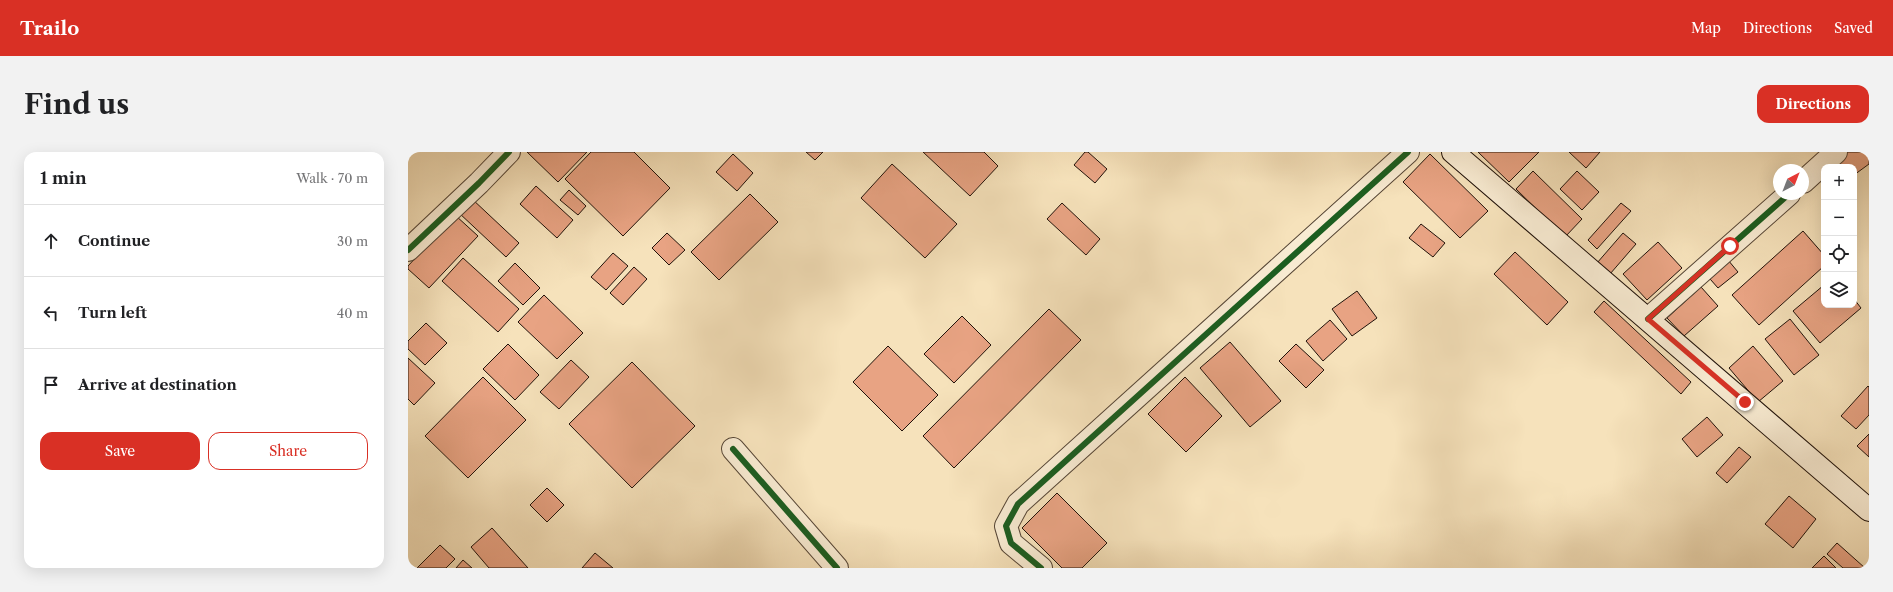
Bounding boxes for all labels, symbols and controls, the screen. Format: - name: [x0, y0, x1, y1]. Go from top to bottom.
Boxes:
- text: Trailo: [20, 17, 79, 40]
- text: Map: [1691, 19, 1721, 37]
- text: Directions: [1743, 19, 1812, 37]
- text: Saved: [1834, 19, 1873, 37]
- button: Directions: [1757, 85, 1869, 123]
- text: Find us: [24, 87, 129, 121]
- north arrow: [1773, 164, 1809, 200]
- map controls: [1821, 164, 1857, 308]
- button: +: [1821, 164, 1857, 200]
- text: 1 min: [40, 168, 87, 188]
- text: Walk · 70 m: [296, 170, 368, 186]
- button: −: [1821, 200, 1857, 236]
- icon: ahead: [40, 230, 62, 252]
- text: Continue: [78, 231, 150, 250]
- text: 30 m: [337, 233, 368, 249]
- button: locate: [1821, 236, 1857, 272]
- route start: [1721, 237, 1739, 255]
- button: layers: [1821, 272, 1857, 308]
- icon: left: [40, 302, 62, 324]
- text: Turn left: [78, 303, 147, 322]
- text: 40 m: [337, 305, 368, 321]
- icon: arrive: [40, 374, 62, 396]
- text: Arrive at destination: [78, 375, 237, 394]
- route end: [1736, 393, 1754, 411]
- button: Save: [40, 432, 200, 470]
- button: Share: [208, 432, 368, 470]

